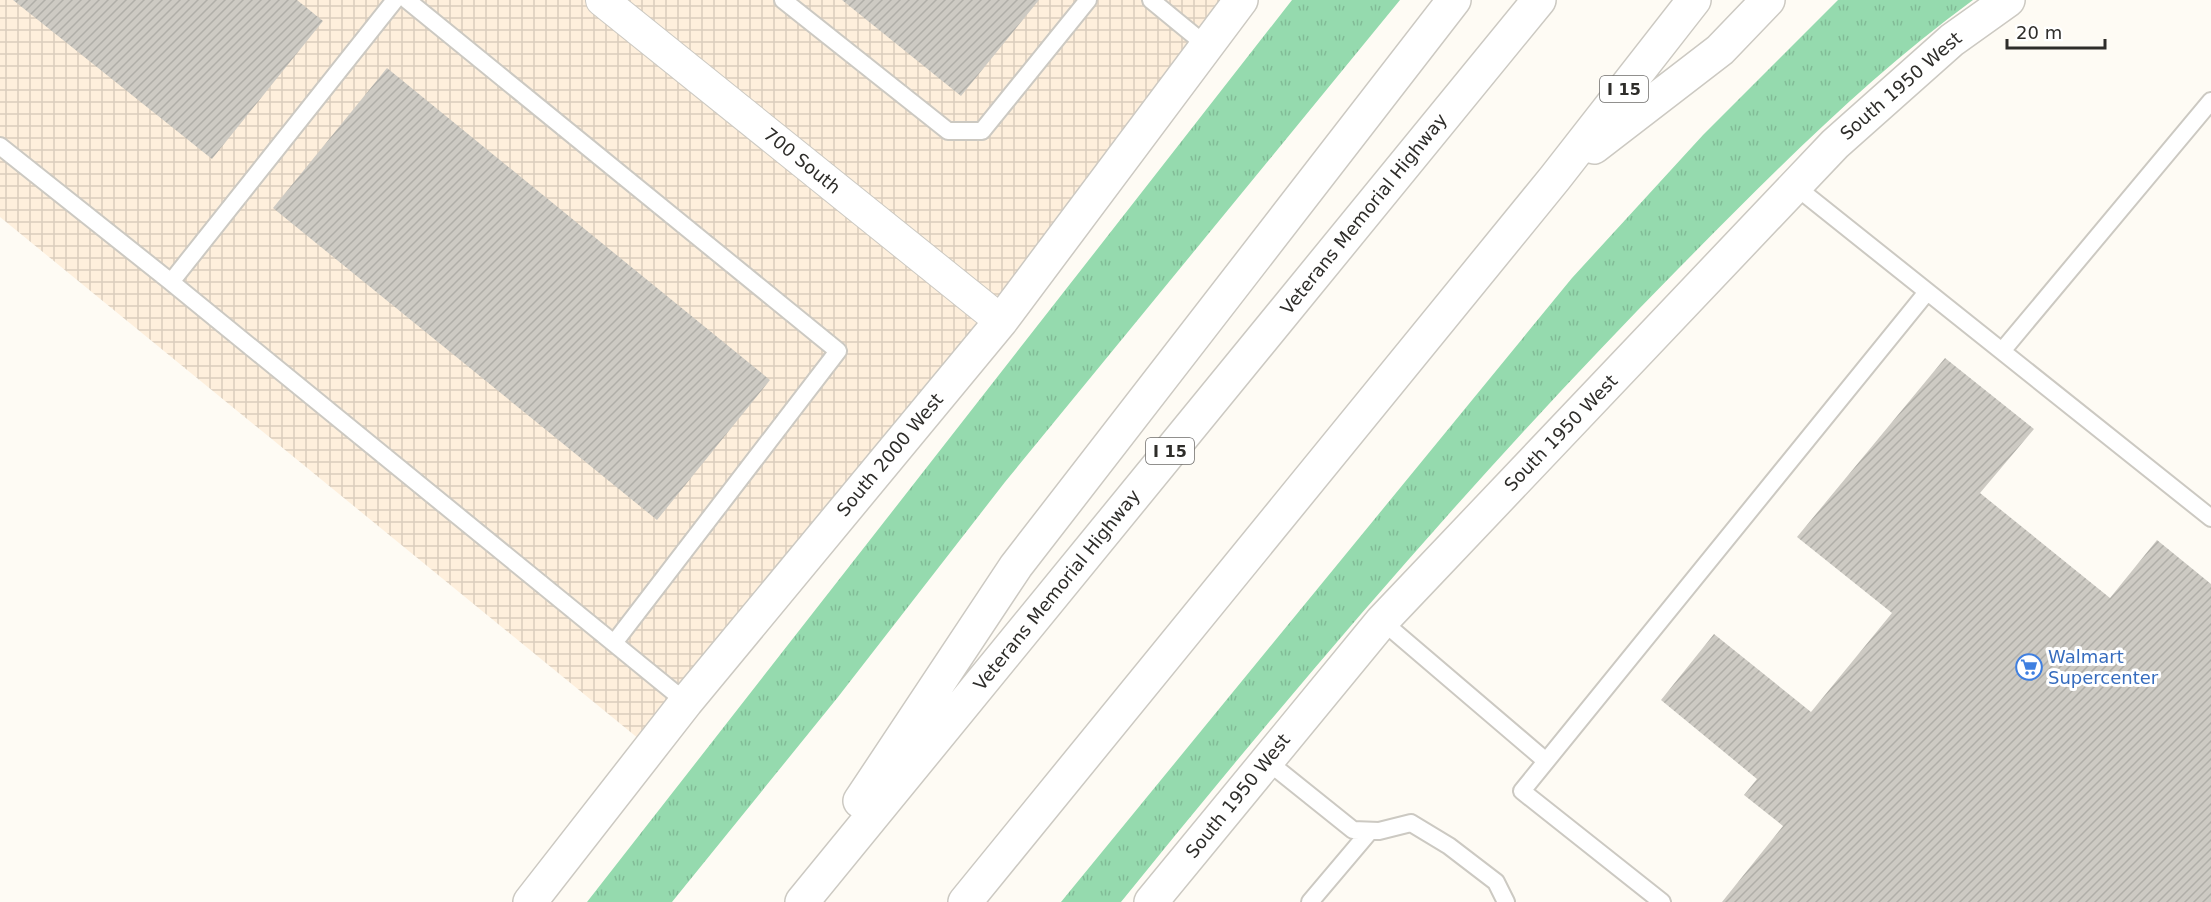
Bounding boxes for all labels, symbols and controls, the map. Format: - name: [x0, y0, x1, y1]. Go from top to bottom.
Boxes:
- scale bar: [2007, 12, 2104, 50]
- text: 20 m: [2016, 22, 2062, 43]
- street label: South 1950 West: [1836, 27, 1966, 144]
- road number: I 15: [1600, 76, 1648, 102]
- street label: Veterans Memorial Highway: [1276, 109, 1451, 318]
- street label: 700 South: [760, 123, 845, 198]
- street label: South 1950 West: [1500, 370, 1622, 495]
- street label: South 2000 West: [832, 389, 947, 520]
- road number: I 15: [1146, 438, 1194, 464]
- street label: Veterans Memorial Highway: [969, 485, 1144, 694]
- place label: Walmart Supercenter: [2048, 646, 2159, 688]
- supermarket icon: Walmart Supercenter: [2014, 652, 2044, 682]
- street label: South 1950 West: [1181, 729, 1294, 862]

